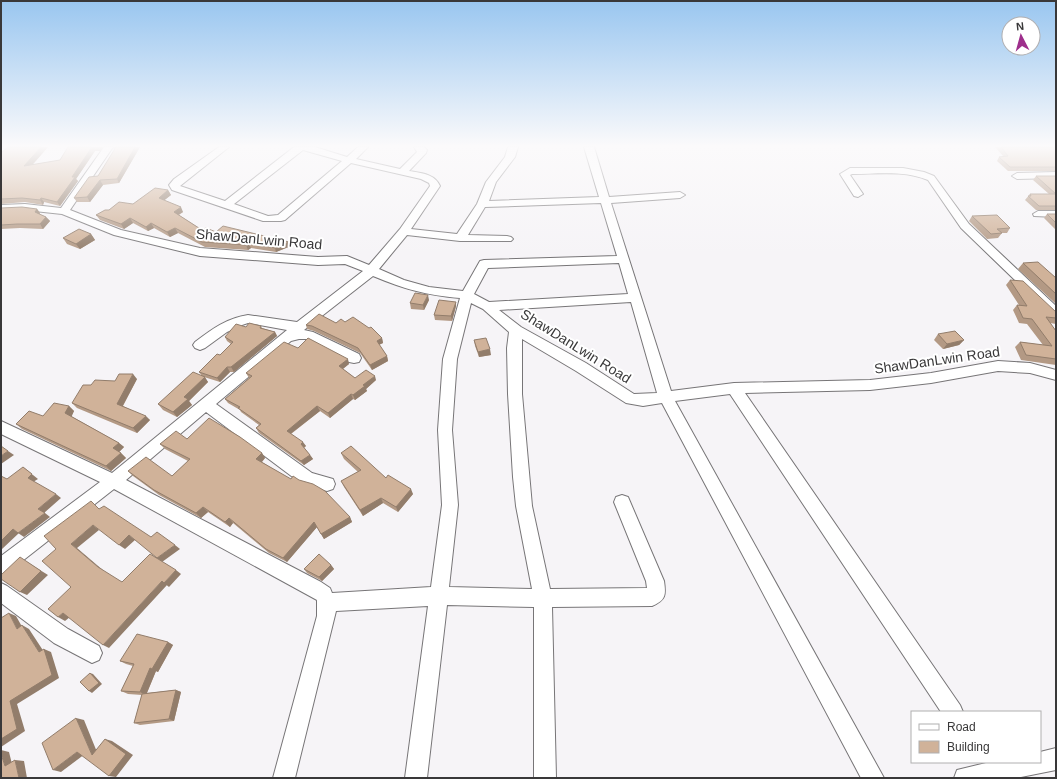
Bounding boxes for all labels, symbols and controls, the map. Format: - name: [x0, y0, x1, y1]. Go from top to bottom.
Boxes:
- north arrow: [1001, 16, 1041, 56]
- text: N: [1015, 20, 1025, 32]
- street label: ShawDanLwin Road: [195, 226, 323, 252]
- street label: ShawDanLwin Road: [518, 306, 634, 386]
- street label: ShawDanLwin Road: [873, 343, 1001, 377]
- legend: [911, 711, 1041, 763]
- text: Road: [947, 720, 976, 734]
- text: Building: [947, 740, 990, 754]

